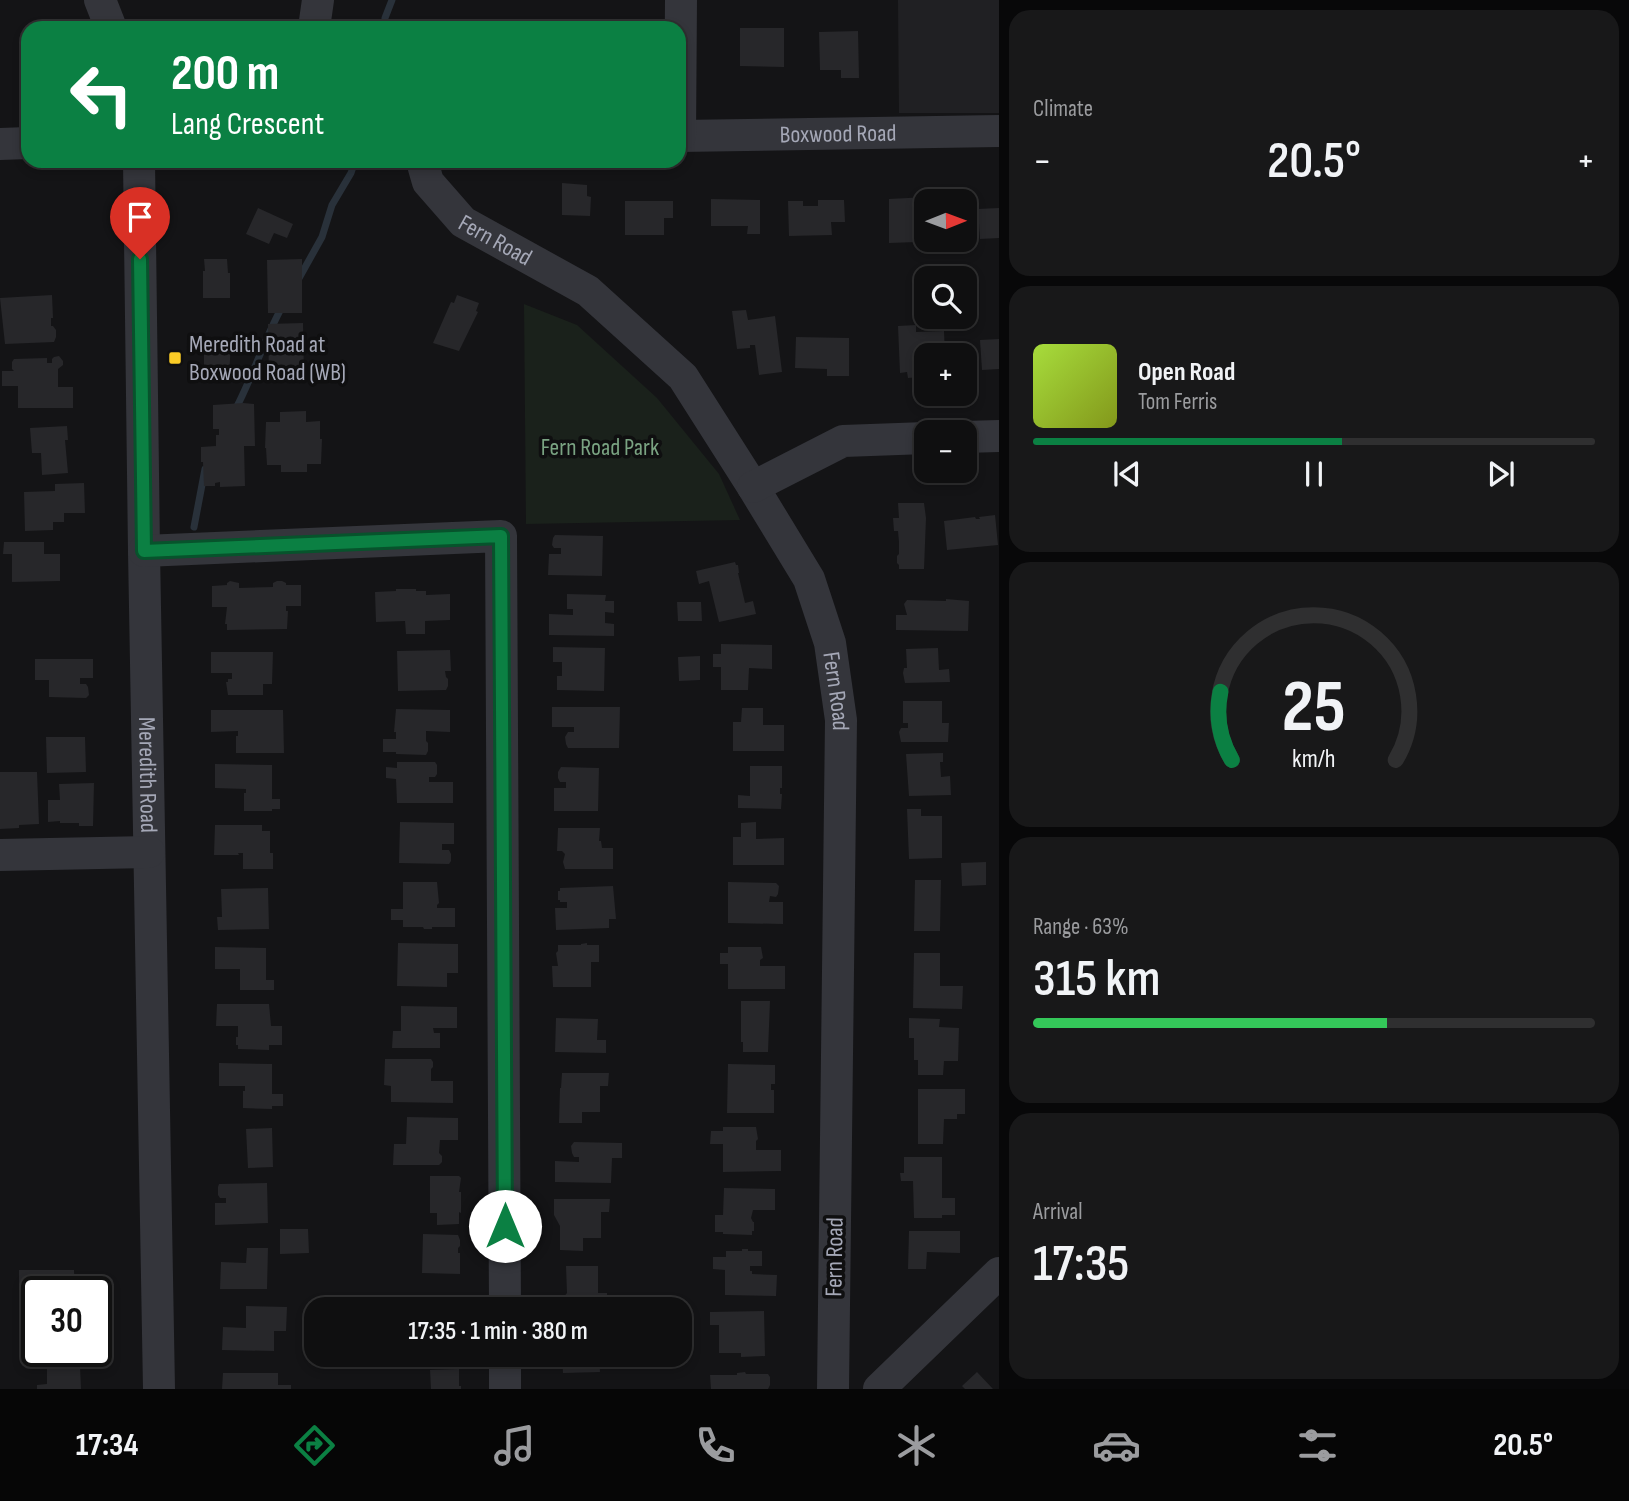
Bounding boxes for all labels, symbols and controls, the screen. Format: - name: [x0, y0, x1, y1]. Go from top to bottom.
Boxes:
- text: 200 m: [171, 45, 279, 104]
- icon: left: [56, 49, 147, 140]
- text: Climate: [1033, 95, 1093, 123]
- text: Lang Crescent: [171, 105, 324, 144]
- street label: Boxwood Road: [779, 119, 897, 149]
- text: 20.5°: [1267, 130, 1361, 193]
- text: −: [1033, 139, 1052, 184]
- text: +: [1576, 139, 1595, 184]
- pin: [110, 187, 170, 259]
- north arrow: [914, 189, 976, 252]
- map controls: [914, 189, 977, 483]
- icon: arrive: [121, 198, 159, 236]
- street label: Fern Road: [453, 208, 537, 272]
- button: search: [914, 266, 977, 329]
- place label: Meredith Road at Boxwood Road (WB): [189, 330, 346, 387]
- button: +: [914, 343, 977, 406]
- marker: Meredith Road at Boxwood Road (WB): [167, 350, 183, 366]
- text: Open Road: [1138, 357, 1235, 388]
- text: Tom Ferris: [1138, 388, 1217, 416]
- button: −: [914, 420, 977, 483]
- park label: Fern Road Park: [541, 433, 659, 462]
- icon: previous: [1108, 455, 1146, 493]
- icon: pause: [1295, 455, 1333, 493]
- icon: next: [1482, 455, 1520, 493]
- street label: Fern Road: [816, 650, 855, 731]
- text: 25: [1282, 665, 1346, 753]
- street label: Meredith Road: [132, 717, 163, 833]
- text: km/h: [1292, 744, 1336, 775]
- text: Range · 63%: [1033, 913, 1129, 941]
- text: 315 km: [1033, 948, 1160, 1011]
- position arrow: [468, 1189, 542, 1263]
- text: Arrival: [1033, 1198, 1082, 1226]
- street label: Fern Road: [819, 1217, 850, 1297]
- text: 17:35: [1033, 1233, 1129, 1296]
- speed limit sign: 30: [21, 1276, 112, 1367]
- text: 17:35 · 1 min · 380 m: [408, 1316, 588, 1347]
- icon: directions: [290, 1421, 339, 1470]
- icon: music: [490, 1421, 539, 1470]
- icon: phone: [691, 1421, 740, 1470]
- icon: climate: [892, 1421, 941, 1470]
- icon: car: [1092, 1421, 1141, 1470]
- icon: filters: [1293, 1421, 1342, 1470]
- text: 17:34: [76, 1426, 138, 1465]
- text: 20.5°: [1493, 1426, 1553, 1465]

